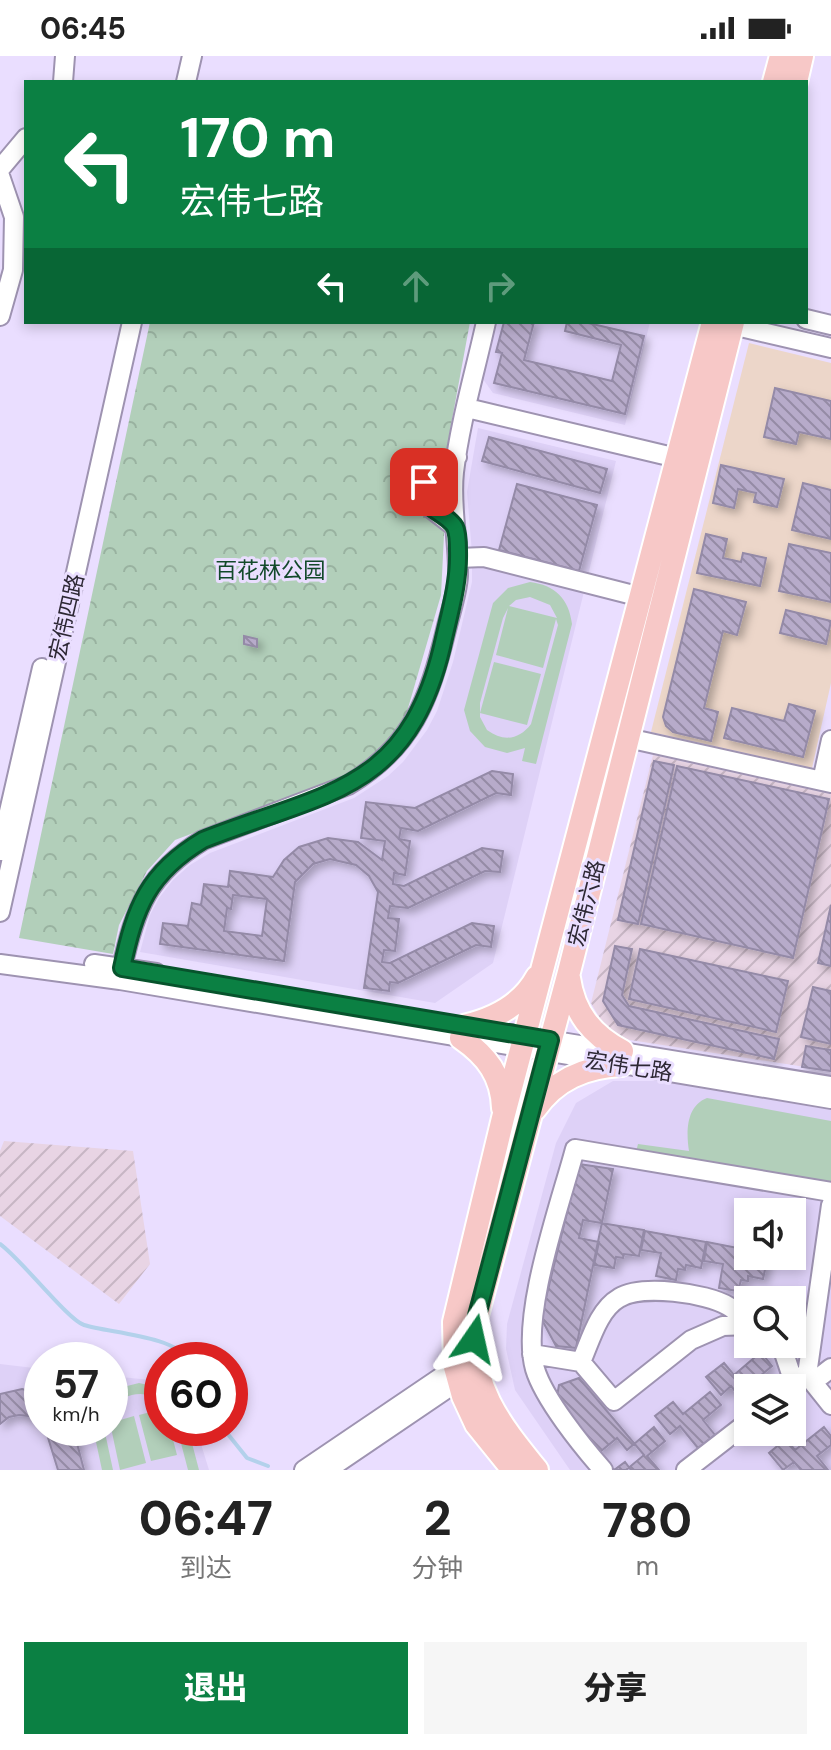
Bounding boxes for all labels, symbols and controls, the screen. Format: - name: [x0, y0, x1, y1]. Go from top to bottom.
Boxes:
- text: 06:45: [40, 9, 126, 48]
- text: 170 m: [180, 101, 335, 174]
- icon: left: [48, 112, 152, 216]
- text: 宏伟七路: [180, 178, 324, 225]
- icon: left: [310, 264, 354, 308]
- icon: ahead: [394, 264, 438, 308]
- icon: right: [478, 264, 522, 308]
- pin: [390, 448, 458, 516]
- icon: arrive: [402, 460, 446, 504]
- park label: 百花林公园: [215, 556, 325, 585]
- street label: 宏伟四路: [42, 571, 91, 663]
- street label: 宏伟六路: [562, 857, 611, 949]
- street label: 宏伟七路: [583, 1045, 675, 1088]
- map controls: [734, 1198, 806, 1446]
- button: sound: [734, 1198, 806, 1270]
- button: search: [734, 1286, 806, 1358]
- position arrow: [432, 1297, 516, 1381]
- speed limit sign: 60: [144, 1342, 248, 1446]
- text: 57: [53, 1358, 99, 1410]
- button: layers: [734, 1374, 806, 1446]
- text: km/h: [52, 1401, 100, 1427]
- text: 06:47: [139, 1487, 273, 1550]
- text: 2: [424, 1487, 451, 1550]
- text: 780: [602, 1489, 692, 1552]
- text: m: [636, 1549, 659, 1583]
- text: 到达: [180, 1551, 232, 1585]
- text: 分钟: [412, 1551, 464, 1585]
- button: 退出: [24, 1642, 408, 1734]
- button: 分享: [424, 1642, 807, 1734]

